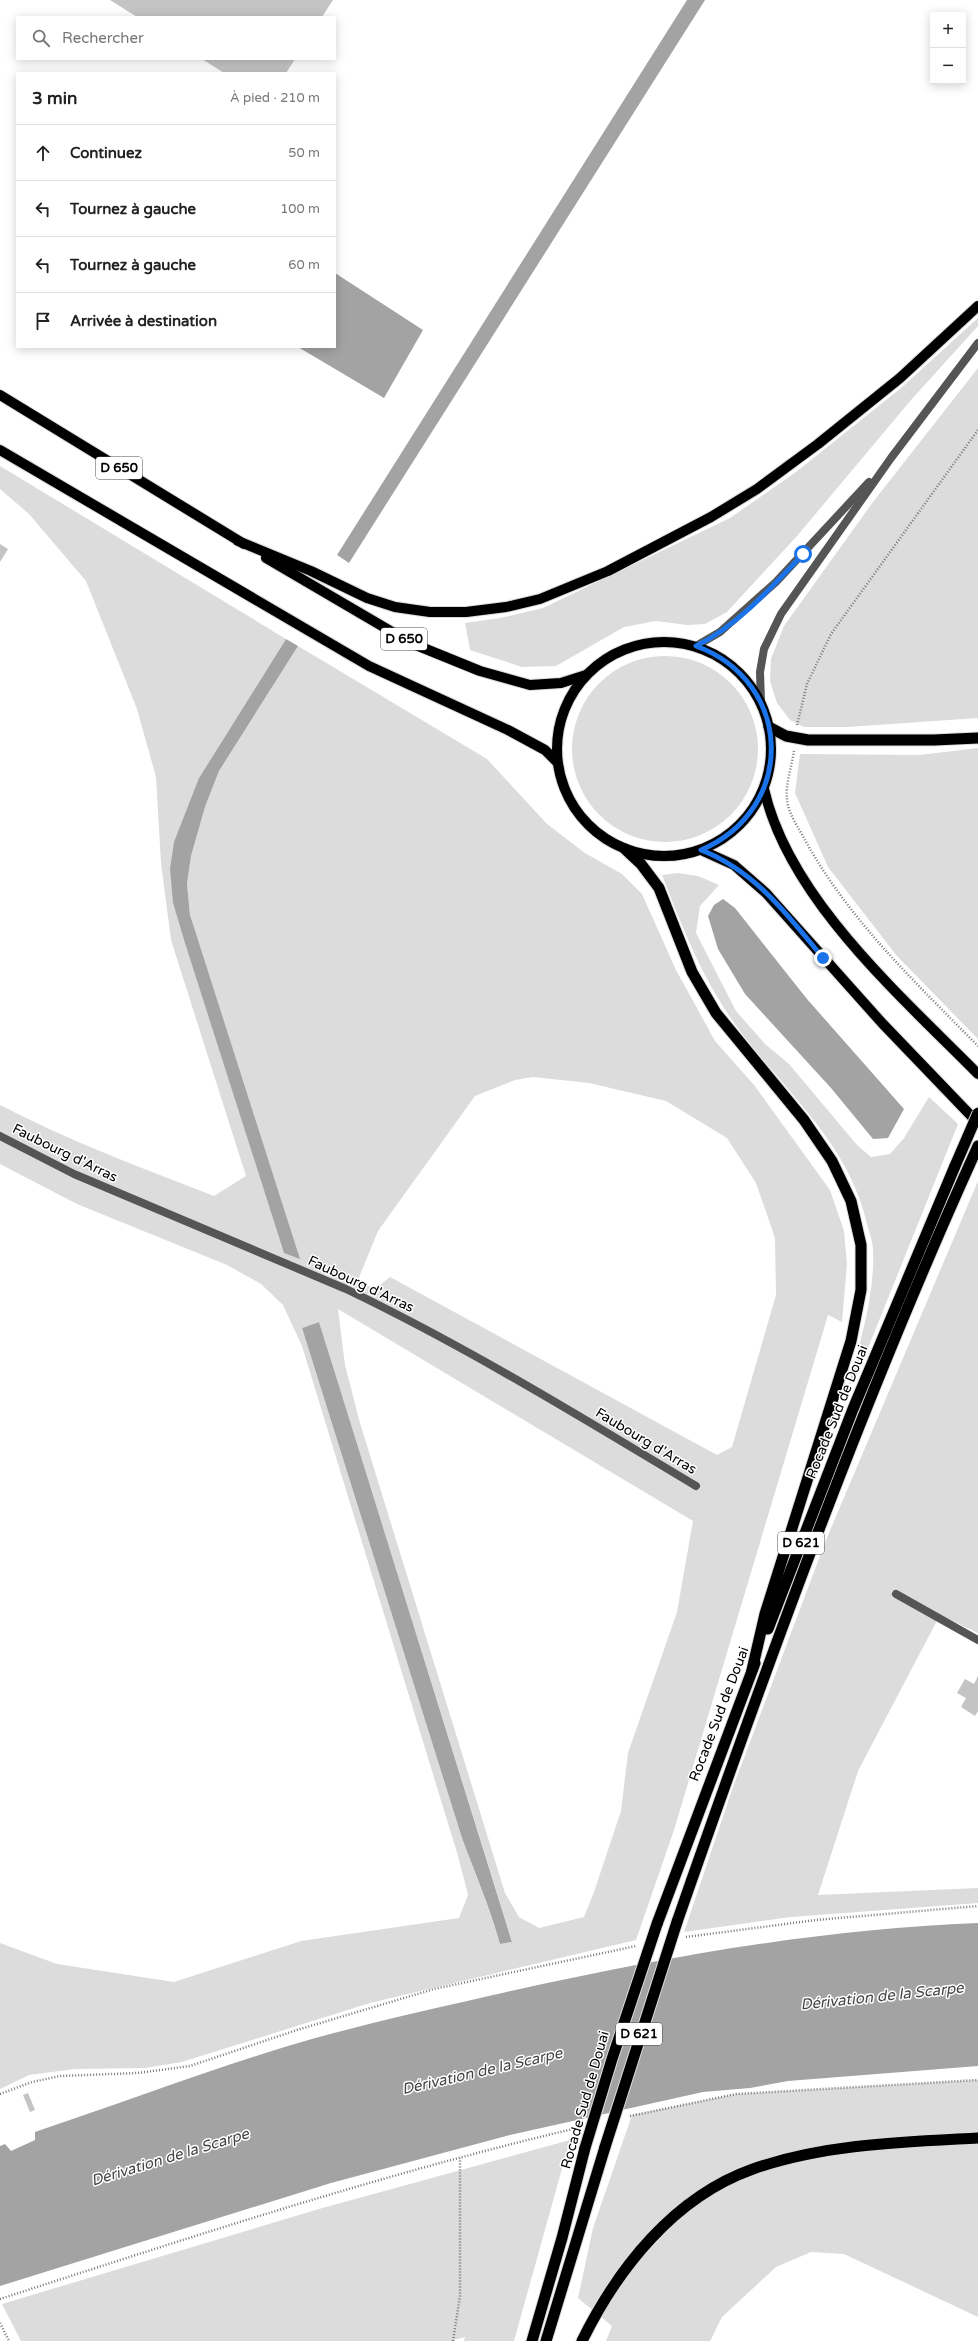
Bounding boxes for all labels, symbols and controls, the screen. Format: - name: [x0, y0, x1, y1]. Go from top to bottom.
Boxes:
- map controls: [930, 12, 966, 84]
- button: +: [930, 12, 966, 48]
- search box: [16, 16, 336, 60]
- icon: search: [30, 27, 52, 49]
- text: Rechercher: [62, 29, 144, 47]
- button: −: [930, 48, 966, 84]
- text: 3 min: [32, 88, 77, 109]
- text: À pied · 210 m: [230, 90, 320, 106]
- icon: ahead: [32, 142, 54, 164]
- text: Continuez: [70, 144, 142, 162]
- text: 50 m: [288, 145, 320, 161]
- icon: left: [32, 198, 54, 220]
- text: Tournez à gauche: [70, 200, 196, 218]
- text: 100 m: [280, 201, 320, 217]
- icon: left: [32, 254, 54, 276]
- text: Tournez à gauche: [70, 256, 196, 274]
- text: 60 m: [288, 257, 320, 273]
- icon: arrive: [32, 310, 54, 332]
- text: Arrivée à destination: [70, 312, 217, 330]
- road number: D 650: [96, 457, 142, 479]
- route start: [794, 545, 812, 563]
- road number: D 650: [381, 628, 427, 650]
- route end: [814, 949, 832, 967]
- street label: Faubourg d'Arras: [10, 1120, 121, 1186]
- street label: Faubourg d'Arras: [305, 1252, 417, 1316]
- street label: Rocade Sud de Douai: [802, 1343, 872, 1481]
- street label: Faubourg d'Arras: [592, 1404, 700, 1478]
- road number: D 621: [778, 1532, 824, 1554]
- street label: Rocade Sud de Douai: [685, 1644, 753, 1784]
- water label: Dérivation de la Scarpe: [800, 1978, 966, 2014]
- road number: D 621: [616, 2023, 662, 2045]
- street label: Rocade Sud de Douai: [557, 2029, 613, 2171]
- water label: Dérivation de la Scarpe: [400, 2043, 565, 2098]
- water label: Dérivation de la Scarpe: [89, 2124, 252, 2190]

